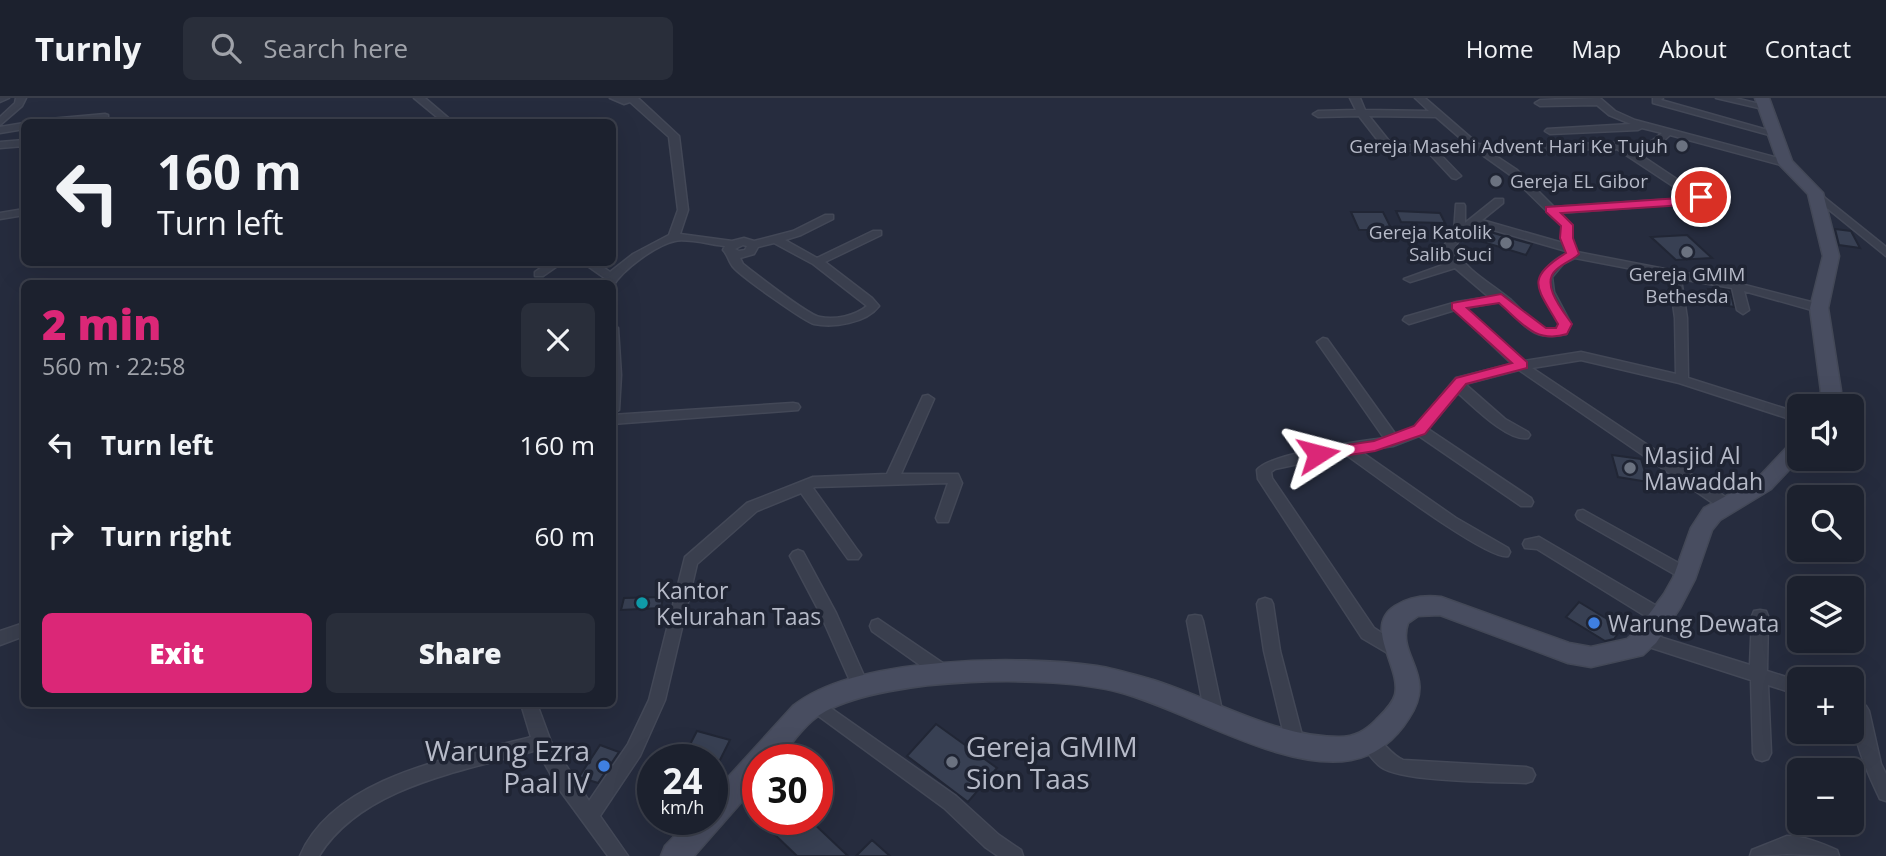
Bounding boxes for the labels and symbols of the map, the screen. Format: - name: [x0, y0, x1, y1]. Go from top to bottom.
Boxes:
- place label: Gereja Masehi Advent Hari Ke Tujuh: [1349, 133, 1668, 159]
- marker: Gereja Masehi Advent Hari Ke Tujuh: [1674, 138, 1690, 154]
- pin: [1671, 167, 1731, 227]
- place label: Gereja EL Gibor: [1510, 168, 1648, 194]
- marker: Gereja EL Gibor: [1488, 173, 1504, 189]
- place label: Gereja Katolik Salib Suci: [1369, 219, 1492, 267]
- marker: Gereja Katolik Salib Suci: [1498, 235, 1514, 251]
- marker: Gereja GMIM Bethesda: [1679, 244, 1695, 260]
- place label: Gereja GMIM Bethesda: [1629, 261, 1745, 309]
- position arrow: [1281, 417, 1355, 491]
- place label: Masjid Al Mawaddah: [1644, 439, 1763, 497]
- marker: Masjid Al Mawaddah: [1622, 460, 1638, 476]
- place label: Kantor Kelurahan Taas: [656, 574, 821, 632]
- marker: Kantor Kelurahan Taas: [634, 595, 650, 611]
- place label: Warung Dewata: [1608, 607, 1779, 639]
- marker: Warung Dewata: [1586, 615, 1602, 631]
- place label: Gereja GMIM Sion Taas: [966, 727, 1138, 797]
- place label: Warung Ezra Paal IV: [425, 731, 590, 801]
- speed limit sign: 30: [742, 744, 833, 835]
- marker: Gereja GMIM Sion Taas: [944, 754, 960, 770]
- marker: Warung Ezra Paal IV: [596, 758, 612, 774]

